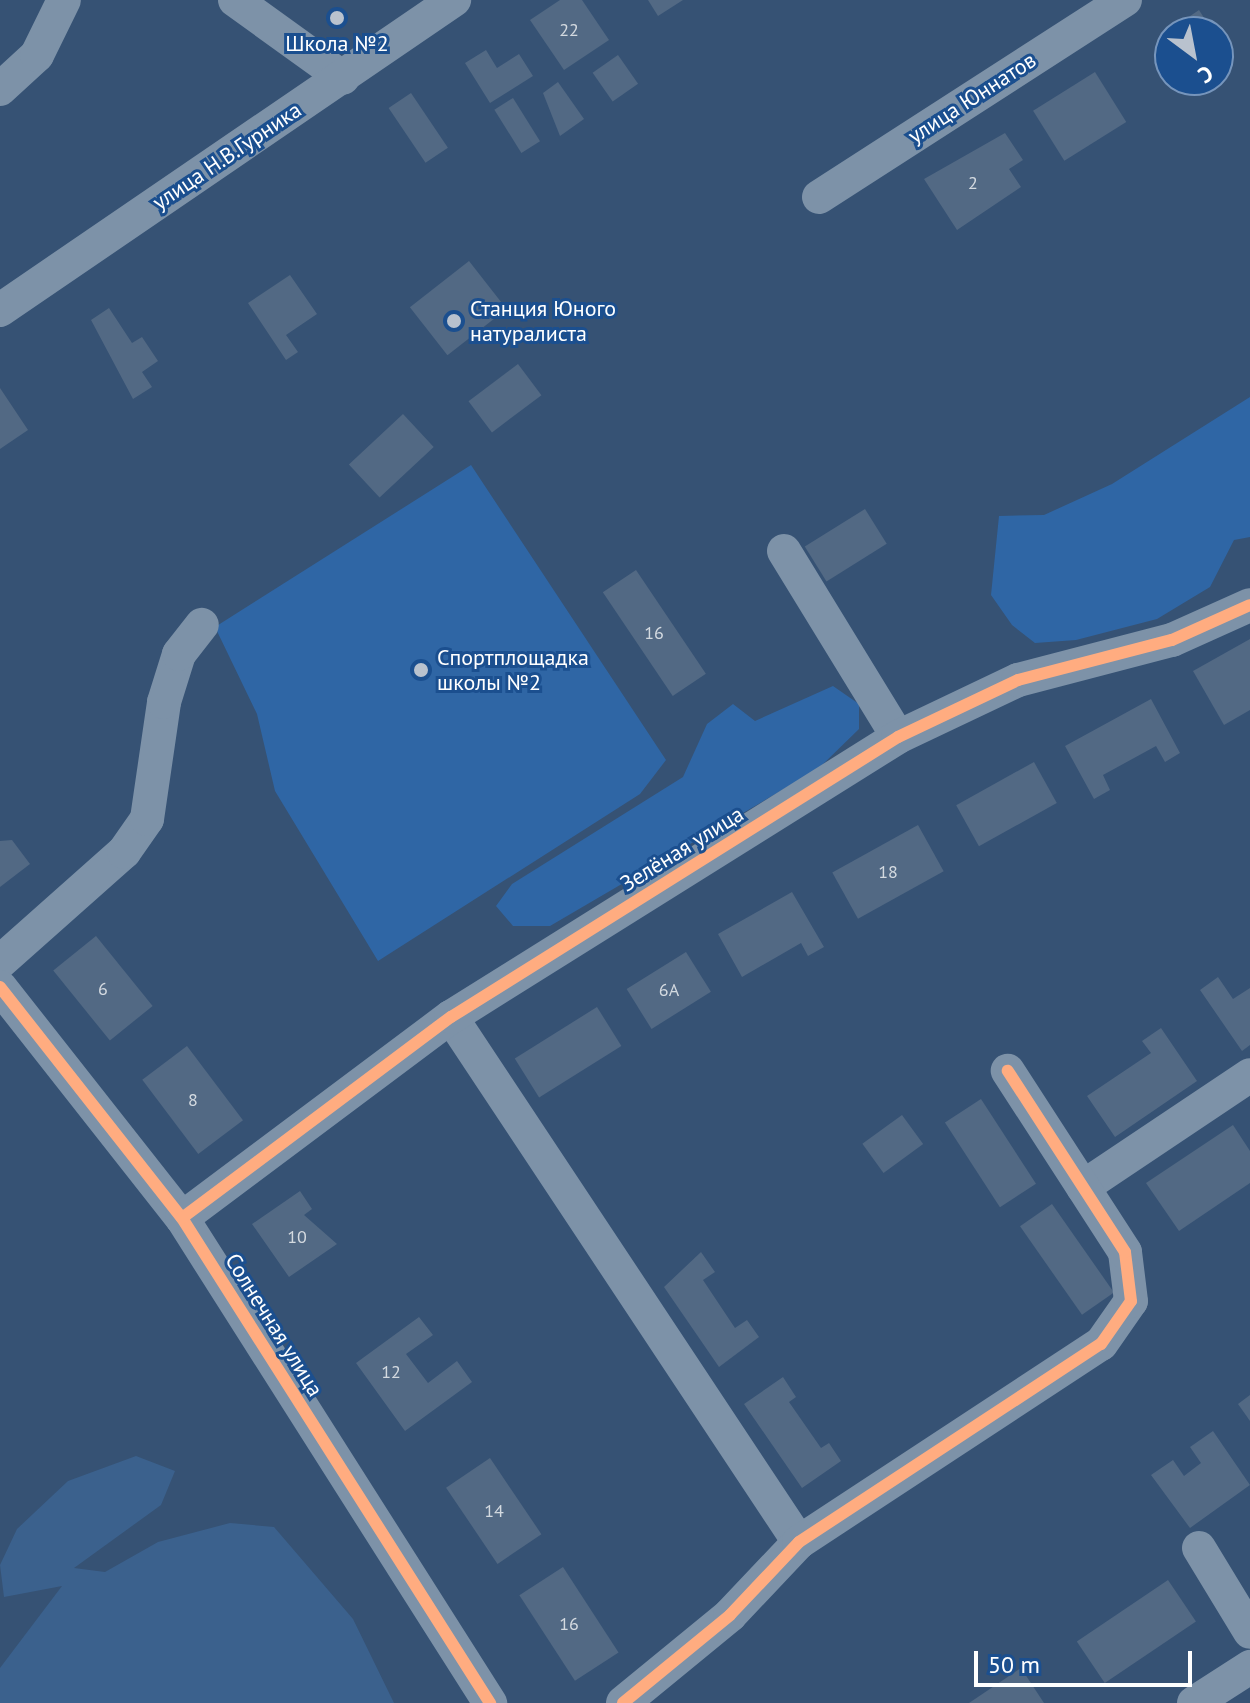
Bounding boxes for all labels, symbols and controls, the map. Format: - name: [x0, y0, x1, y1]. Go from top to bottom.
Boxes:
- marker: Школа №2: [328, 9, 346, 27]
- north arrow: [1154, 16, 1234, 96]
- house number: 22: [559, 19, 579, 41]
- place label: Школа №2: [285, 31, 389, 57]
- street label: улица Юннатов: [903, 47, 1041, 149]
- text: С: [1193, 60, 1218, 90]
- street label: улица Н.В.Гурника: [148, 96, 306, 216]
- house number: 2: [968, 172, 978, 194]
- place label: Станция Юного натуралиста: [470, 295, 616, 346]
- marker: Станция Юного натуралиста: [445, 312, 463, 330]
- house number: 16: [644, 622, 664, 644]
- place label: Спортплощадка школы №2: [437, 644, 589, 696]
- marker: Спортплощадка школы №2: [412, 661, 430, 679]
- street label: Зелёная улица: [616, 801, 748, 897]
- house number: 18: [878, 861, 898, 883]
- house number: 6: [98, 978, 108, 1000]
- house number: 6А: [659, 979, 679, 1001]
- house number: 8: [188, 1089, 198, 1111]
- house number: 10: [287, 1226, 307, 1248]
- street label: Солнечная улица: [219, 1249, 329, 1401]
- house number: 12: [381, 1361, 401, 1383]
- house number: 14: [484, 1500, 504, 1522]
- house number: 16: [559, 1613, 579, 1635]
- scale bar: [978, 1635, 1196, 1685]
- text: 50 m: [988, 1649, 1040, 1680]

